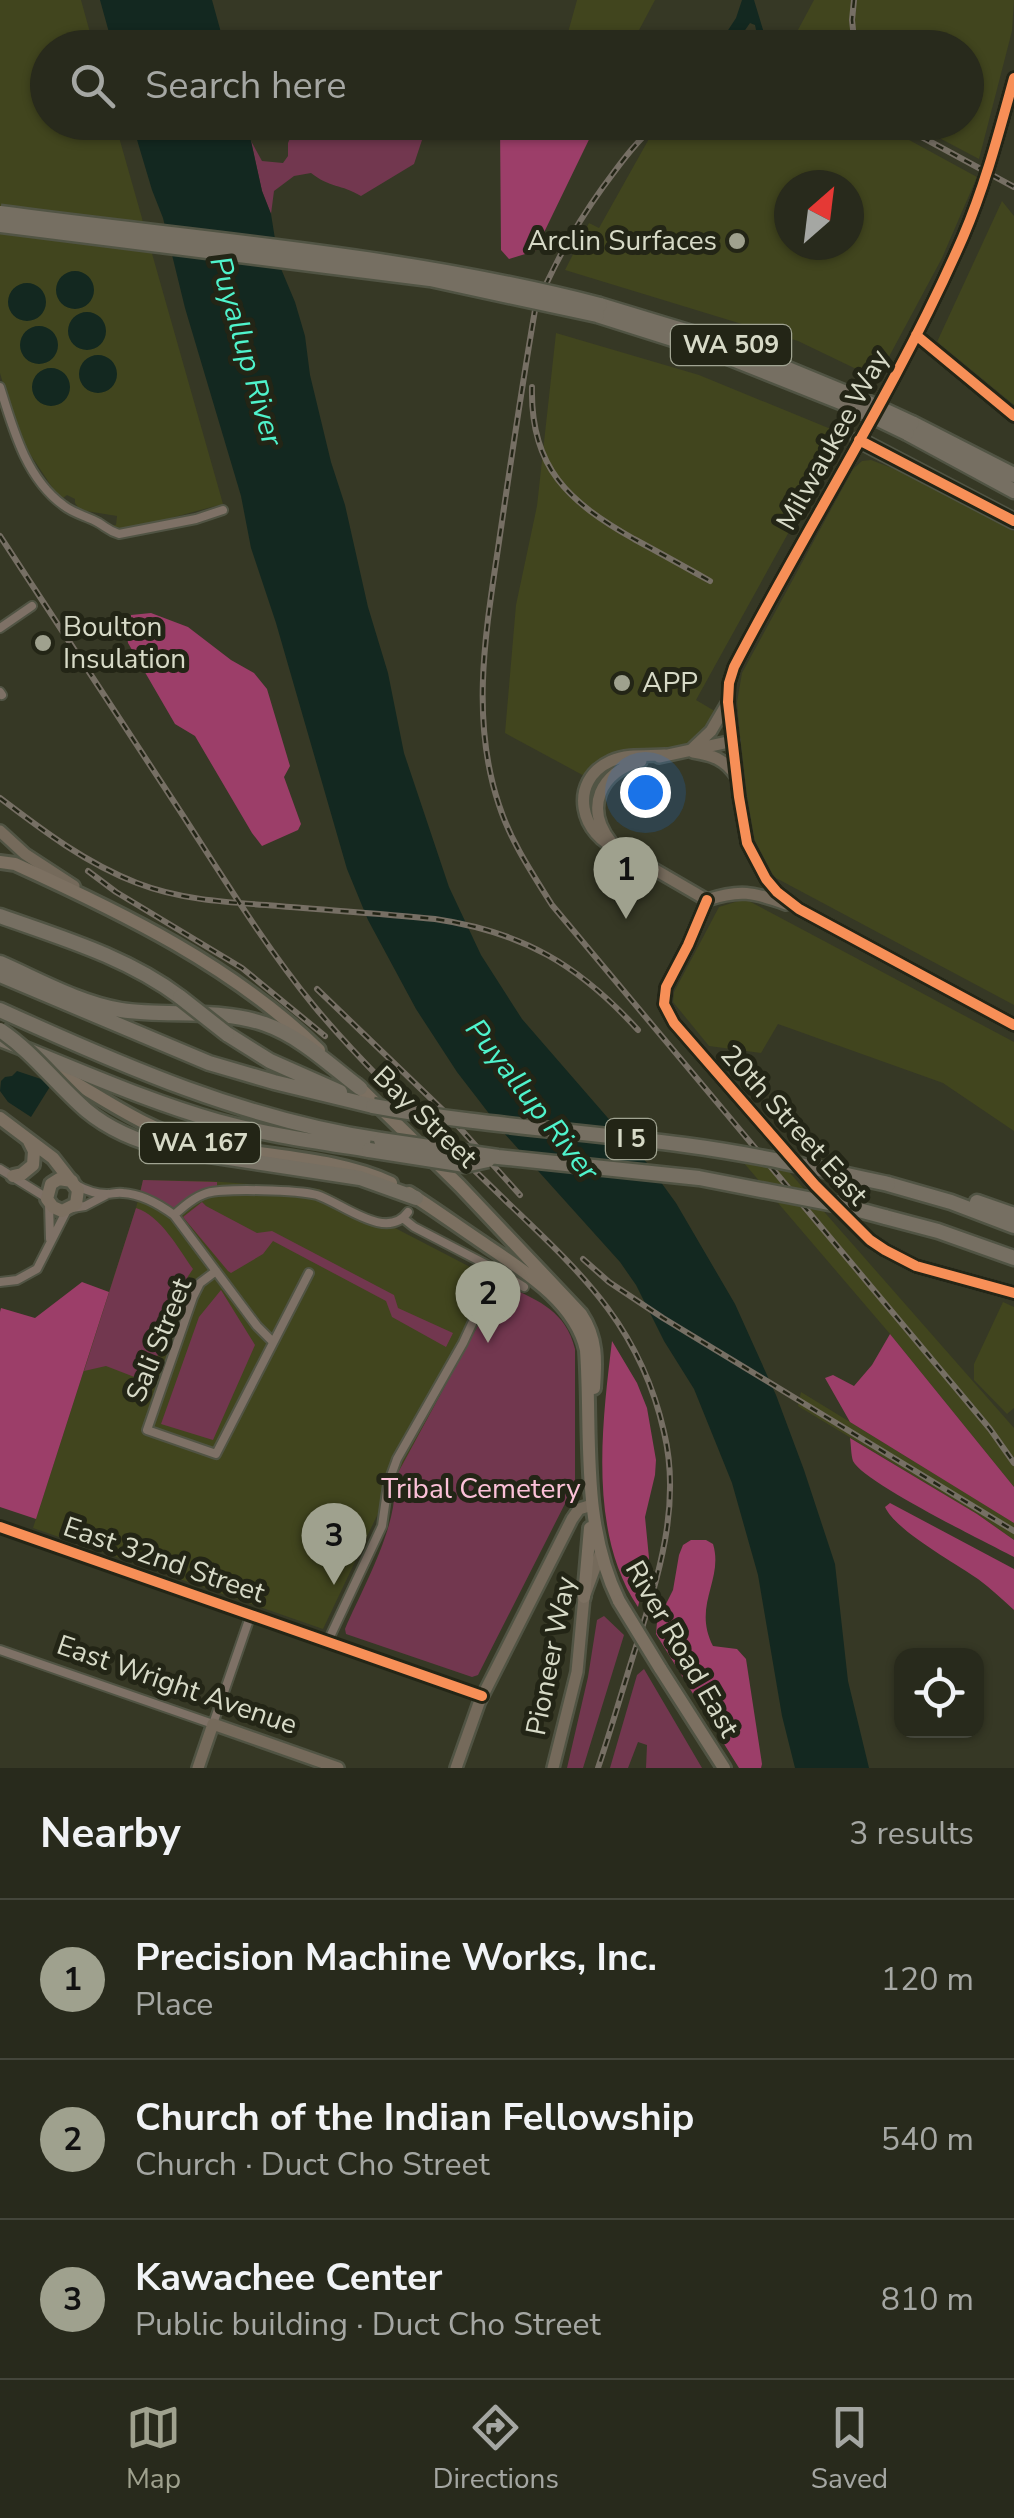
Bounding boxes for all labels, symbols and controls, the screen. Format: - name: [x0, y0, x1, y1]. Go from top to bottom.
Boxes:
- search box: [30, 30, 984, 140]
- icon: search: [65, 58, 120, 113]
- text: Search here: [145, 60, 346, 111]
- north arrow: [774, 170, 864, 260]
- place label: Arclin Surfaces: [527, 222, 717, 260]
- marker: Arclin Surfaces: [726, 230, 748, 252]
- water label: Puyallup River: [199, 251, 293, 452]
- road number: WA 509: [671, 325, 791, 365]
- street label: Milwaukee Way: [768, 342, 899, 537]
- place label: Boulton Insulation: [63, 608, 186, 678]
- marker: Boulton Insulation: [32, 632, 54, 654]
- place label: APP: [642, 664, 698, 702]
- marker: APP: [611, 672, 633, 694]
- your location: [620, 767, 671, 818]
- pin: 1: [594, 836, 658, 919]
- water label: Puyallup River: [456, 1010, 609, 1191]
- street label: 20th Street East: [712, 1036, 877, 1214]
- street label: Bay Street: [364, 1058, 486, 1177]
- road number: I 5: [606, 1119, 656, 1159]
- road number: WA 167: [140, 1123, 260, 1163]
- pin: 2: [456, 1260, 520, 1343]
- street label: Sali Street: [117, 1272, 201, 1408]
- park label: Tribal Cemetery: [381, 1470, 581, 1508]
- pin: 3: [302, 1502, 366, 1585]
- street label: East 32nd Street: [58, 1508, 270, 1612]
- street label: River Road East: [616, 1554, 748, 1744]
- street label: Pioneer Way: [517, 1573, 585, 1739]
- street label: East Wright Avenue: [52, 1626, 302, 1744]
- map controls: [894, 1648, 984, 1738]
- button: locate: [894, 1648, 984, 1738]
- text: Nearby: [40, 1805, 181, 1862]
- text: 3 results: [849, 1812, 974, 1855]
- text: Precision Machine Works, Inc.: [135, 1932, 657, 1983]
- text: 1: [63, 1958, 82, 2001]
- text: 120 m: [881, 1958, 974, 2001]
- text: Place: [135, 1983, 213, 2026]
- text: Church of the Indian Fellowship: [135, 2092, 694, 2143]
- text: 2: [63, 2118, 82, 2161]
- text: 540 m: [881, 2118, 974, 2161]
- text: Church · Duct Cho Street: [135, 2143, 490, 2186]
- text: Kawachee Center: [135, 2252, 442, 2303]
- text: 3: [63, 2278, 82, 2321]
- text: 810 m: [881, 2278, 974, 2321]
- text: Public building · Duct Cho Street: [135, 2303, 601, 2346]
- tab: Map: [126, 2400, 181, 2498]
- tab: Directions: [433, 2400, 559, 2498]
- tab: Saved: [811, 2400, 888, 2498]

